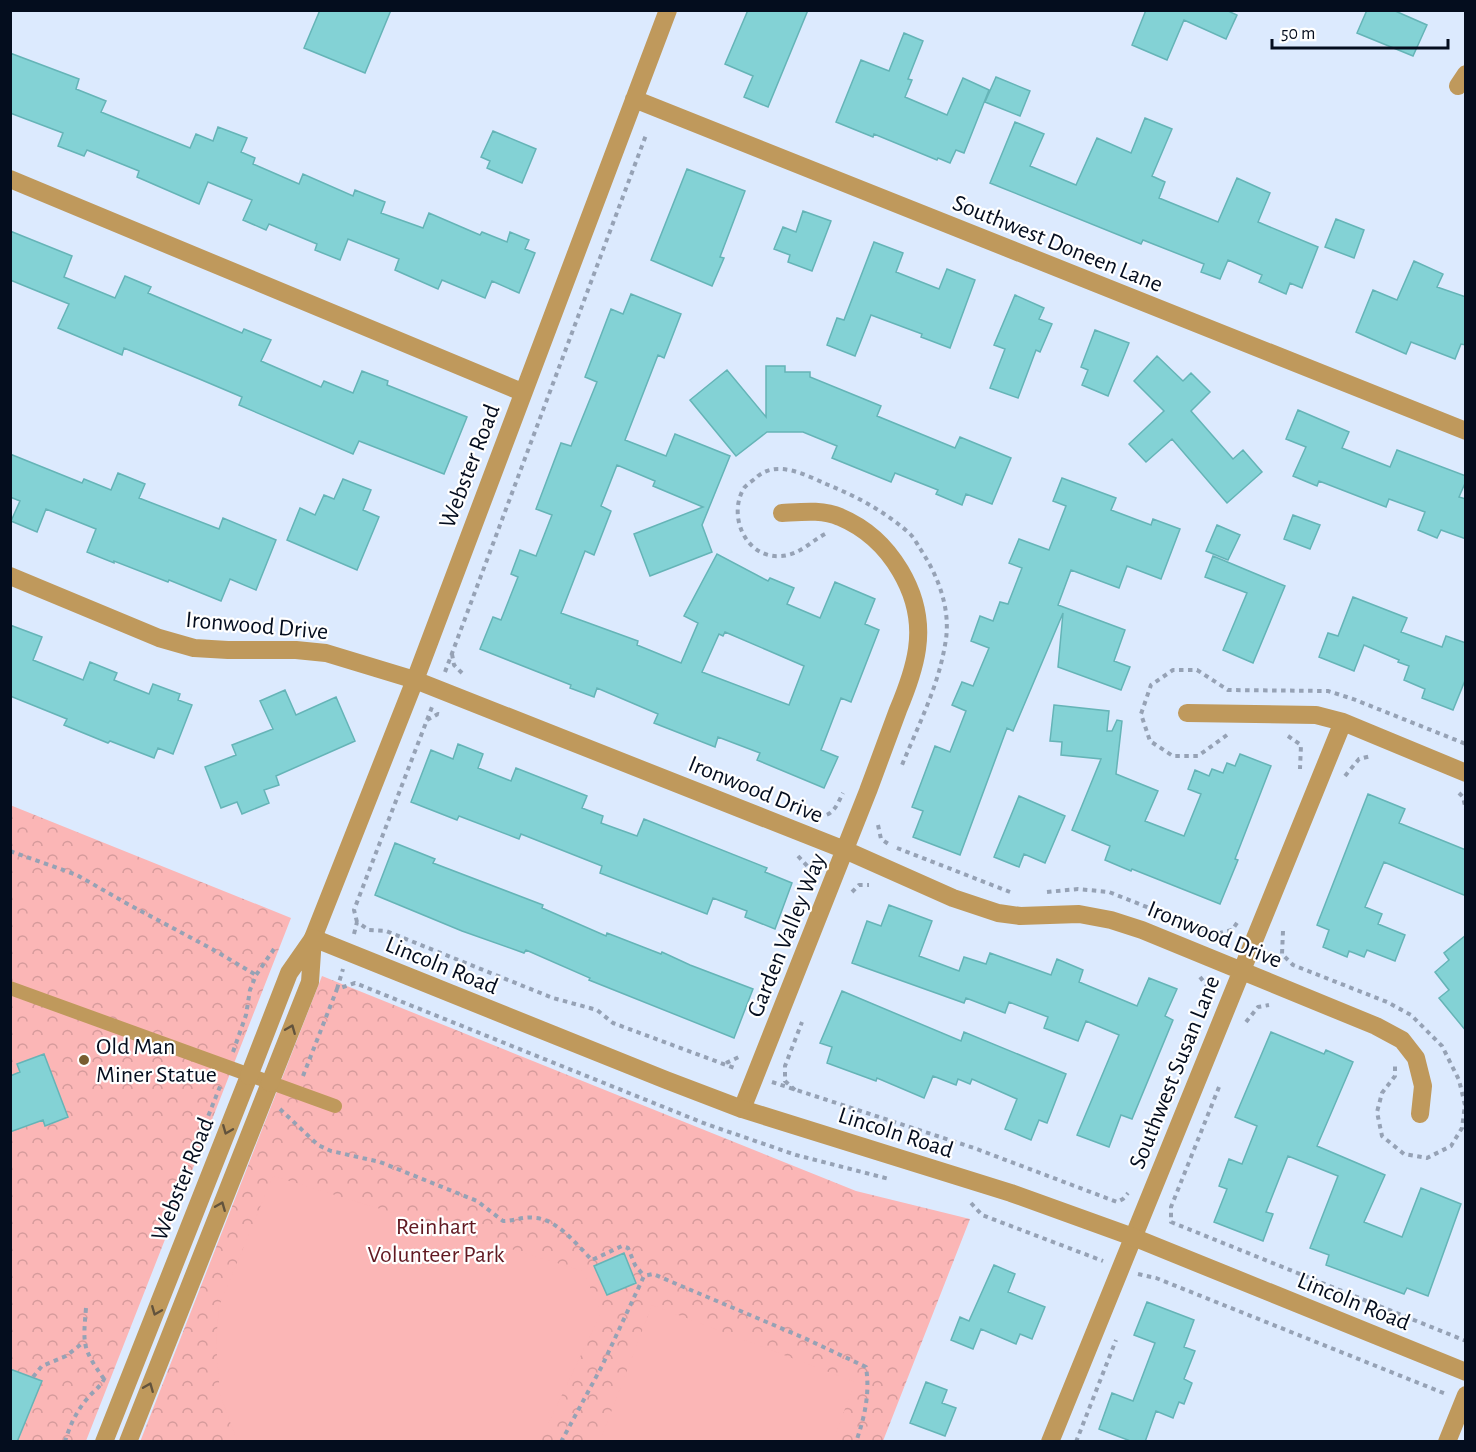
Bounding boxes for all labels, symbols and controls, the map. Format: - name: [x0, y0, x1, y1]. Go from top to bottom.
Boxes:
- scale bar: [1272, 12, 1448, 50]
- text: 50 m: [1281, 25, 1315, 43]
- street label: Southwest Doneen Lane: [949, 191, 1166, 297]
- street label: Webster Road: [435, 401, 505, 532]
- street label: Ironwood Drive: [185, 608, 329, 644]
- street label: Ironwood Drive: [685, 752, 826, 828]
- street label: Garden Valley Way: [743, 850, 831, 1021]
- street label: Ironwood Drive: [1144, 897, 1285, 973]
- street label: Lincoln Road: [382, 932, 501, 999]
- street label: Southwest Susan Lane: [1125, 972, 1225, 1172]
- one-way arrow: [284, 1024, 296, 1035]
- place label: Old Man Miner Statue: [96, 1035, 217, 1087]
- marker: Old Man Miner Statue: [77, 1053, 91, 1067]
- street label: Lincoln Road: [835, 1103, 956, 1163]
- street label: Webster Road: [147, 1114, 218, 1244]
- one-way arrow: [222, 1124, 234, 1135]
- one-way arrow: [214, 1201, 226, 1212]
- park label: Reinhart Volunteer Park: [367, 1215, 505, 1267]
- street label: Lincoln Road: [1294, 1268, 1413, 1335]
- one-way arrow: [150, 1306, 163, 1316]
- one-way arrow: [142, 1382, 154, 1393]

